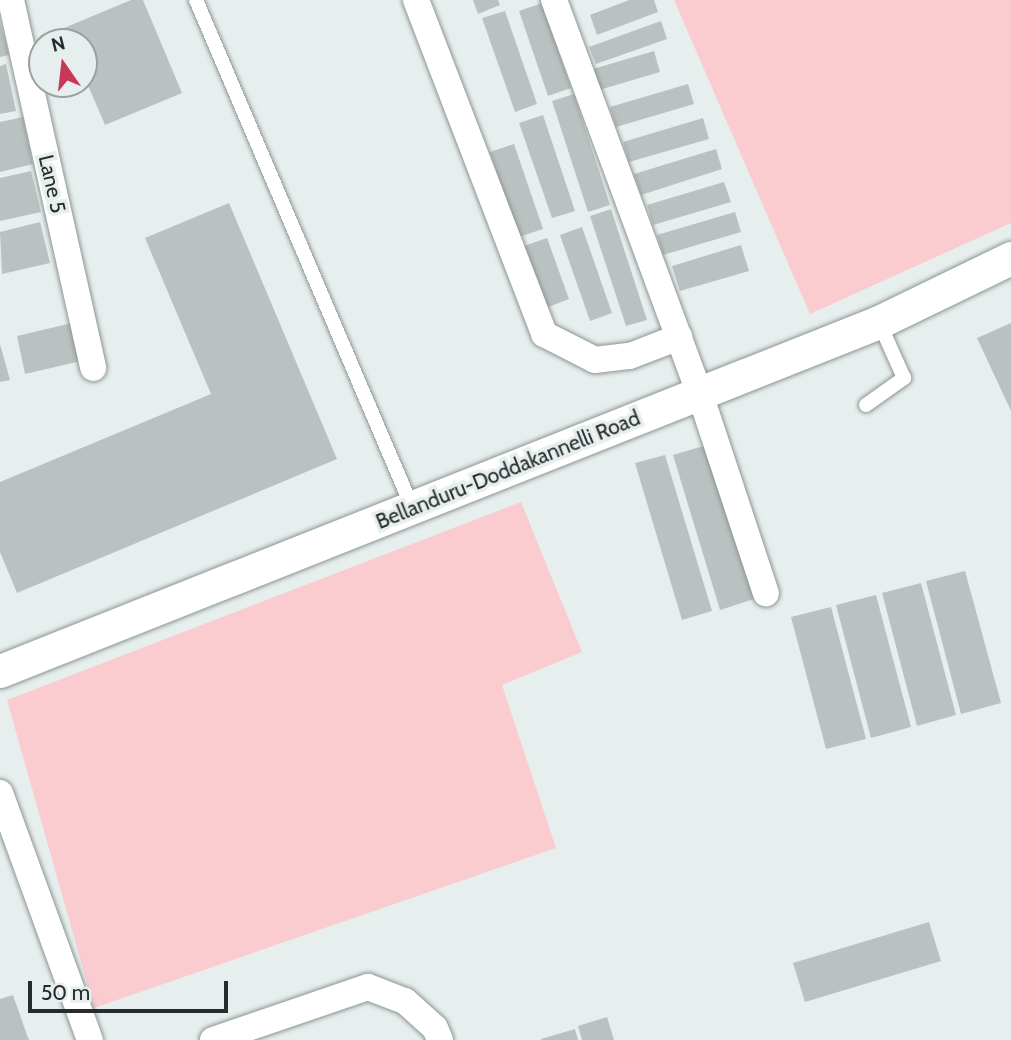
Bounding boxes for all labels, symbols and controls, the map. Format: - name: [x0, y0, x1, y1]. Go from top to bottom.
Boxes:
- north arrow: [28, 28, 98, 98]
- text: N: [49, 31, 68, 57]
- street label: Lane 5: [33, 152, 71, 216]
- street label: Bellanduru-Doddakannelli Road: [372, 405, 644, 535]
- scale bar: [32, 967, 231, 1011]
- text: 50 m: [41, 980, 90, 1005]

